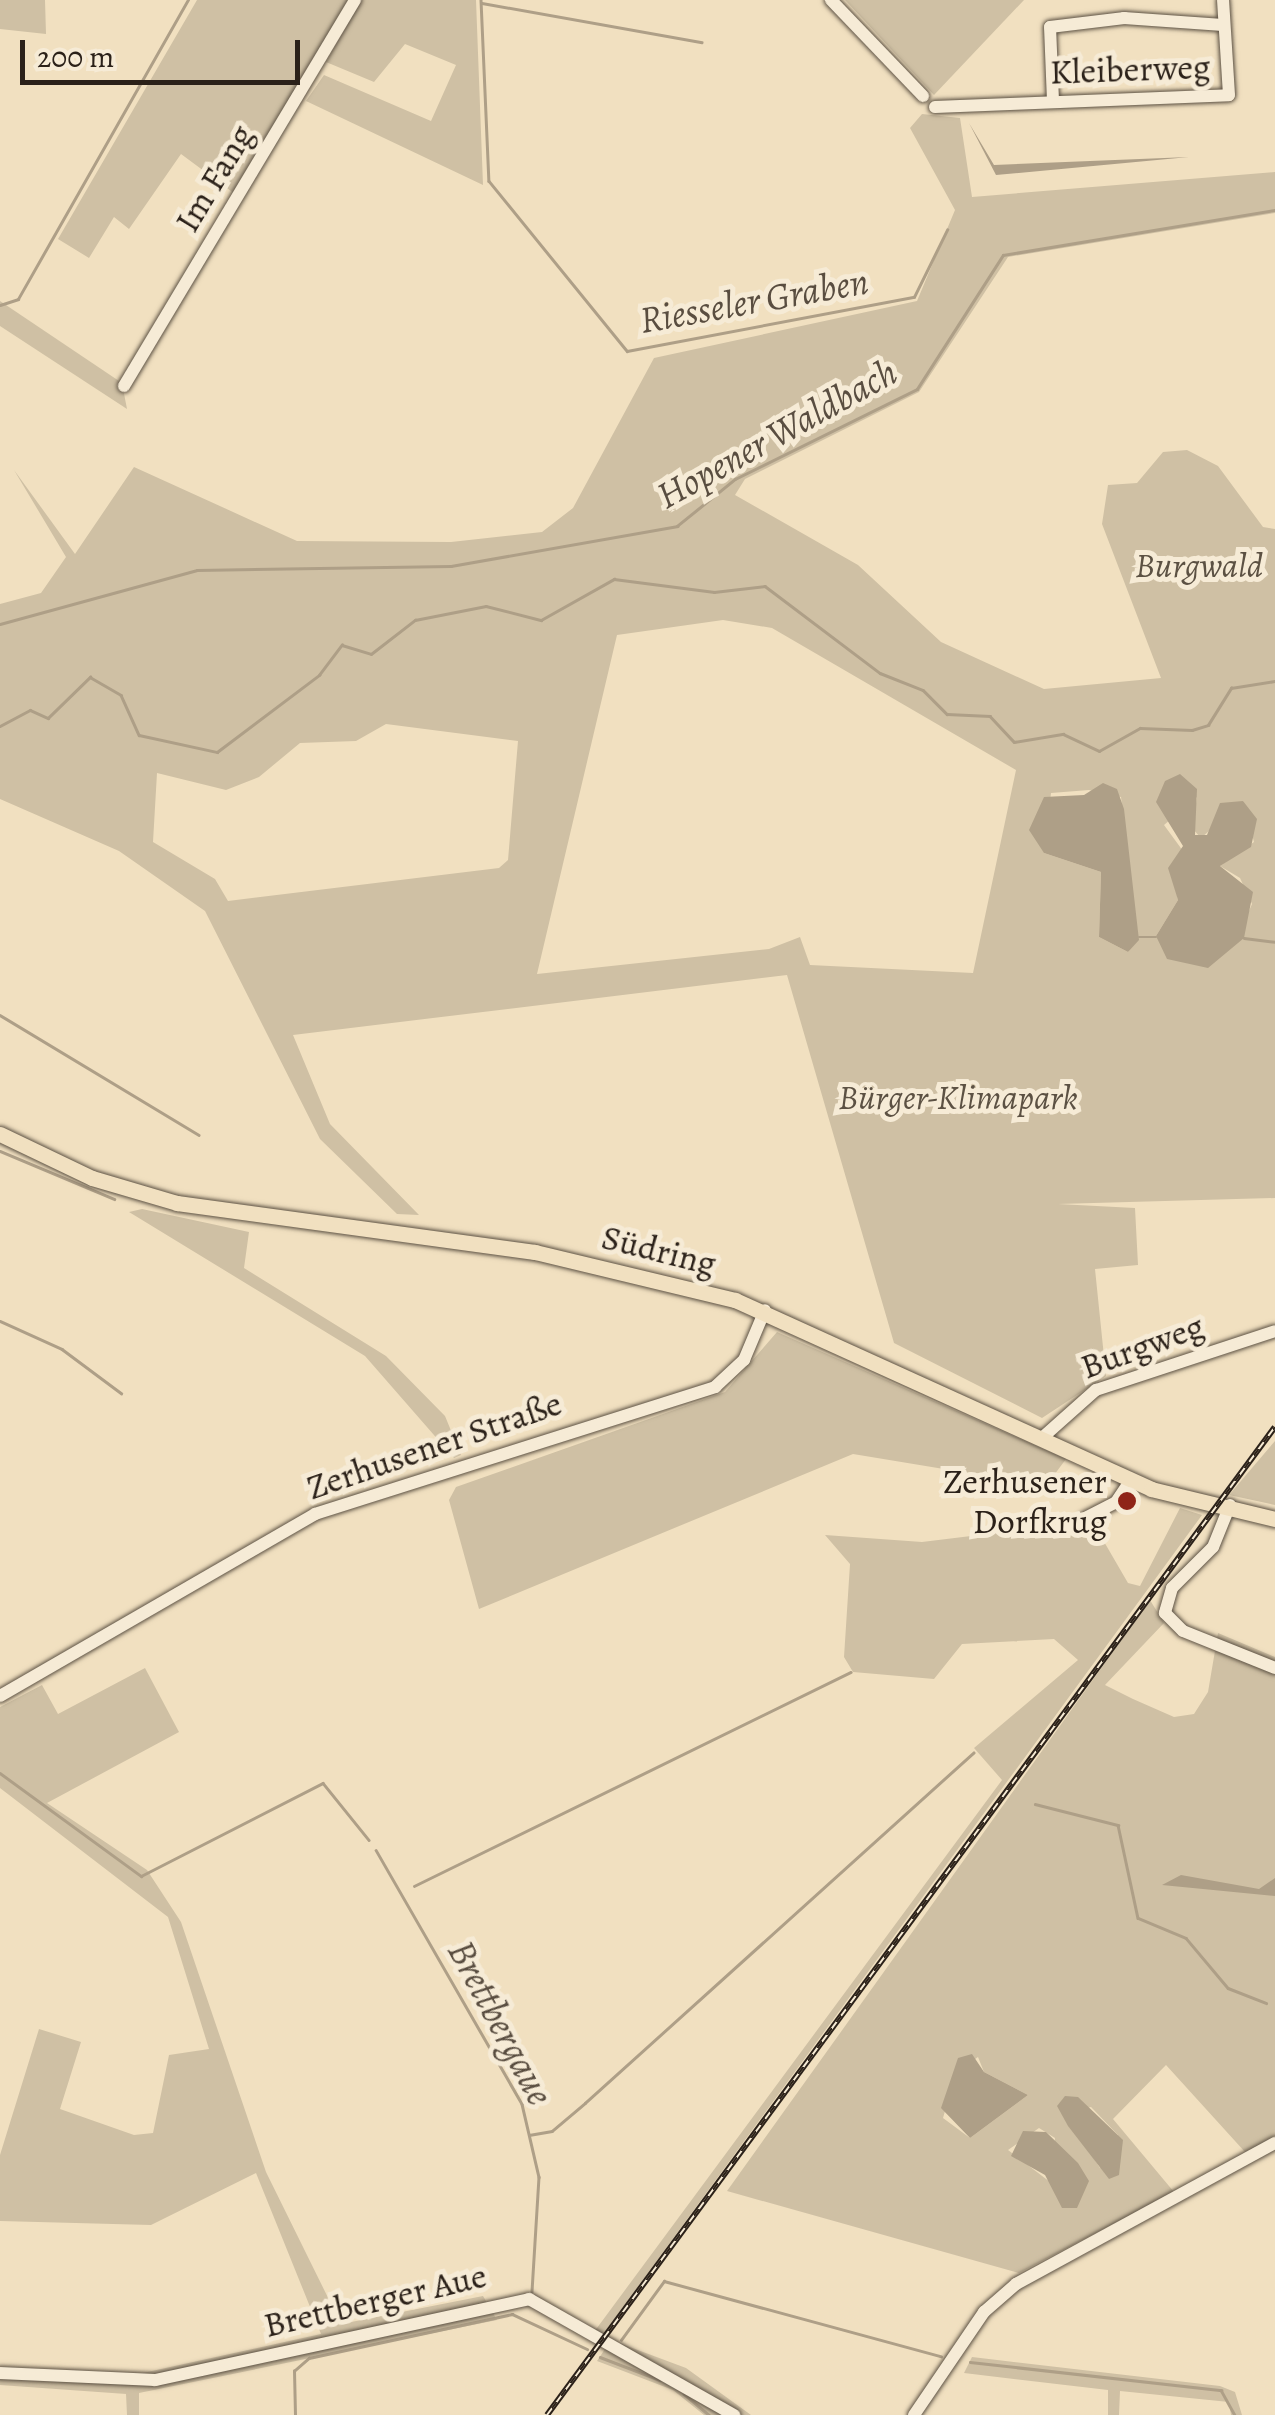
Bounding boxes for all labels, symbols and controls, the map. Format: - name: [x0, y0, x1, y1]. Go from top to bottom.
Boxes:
- scale bar: [25, 20, 305, 82]
- text: 200 m: [37, 37, 114, 77]
- street label: Kleiberweg: [1049, 45, 1211, 93]
- street label: Im Fang: [166, 117, 262, 239]
- water label: Riesseler Graben: [636, 258, 872, 344]
- water label: Hopener Waldbach: [649, 349, 905, 519]
- park label: Burgwald: [1135, 544, 1263, 586]
- park label: Bürger-Klimapark: [838, 1076, 1078, 1118]
- street label: Südring: [598, 1216, 720, 1284]
- street label: Burgweg: [1075, 1304, 1209, 1388]
- street label: Zerhusener Straße: [301, 1382, 567, 1508]
- place label: Zerhusener Dorfkrug: [943, 1460, 1107, 1542]
- marker: Zerhusener Dorfkrug: [1116, 1490, 1138, 1512]
- water label: Brettbergaue: [438, 1933, 562, 2113]
- street label: Brettberger Aue: [260, 2254, 490, 2346]

